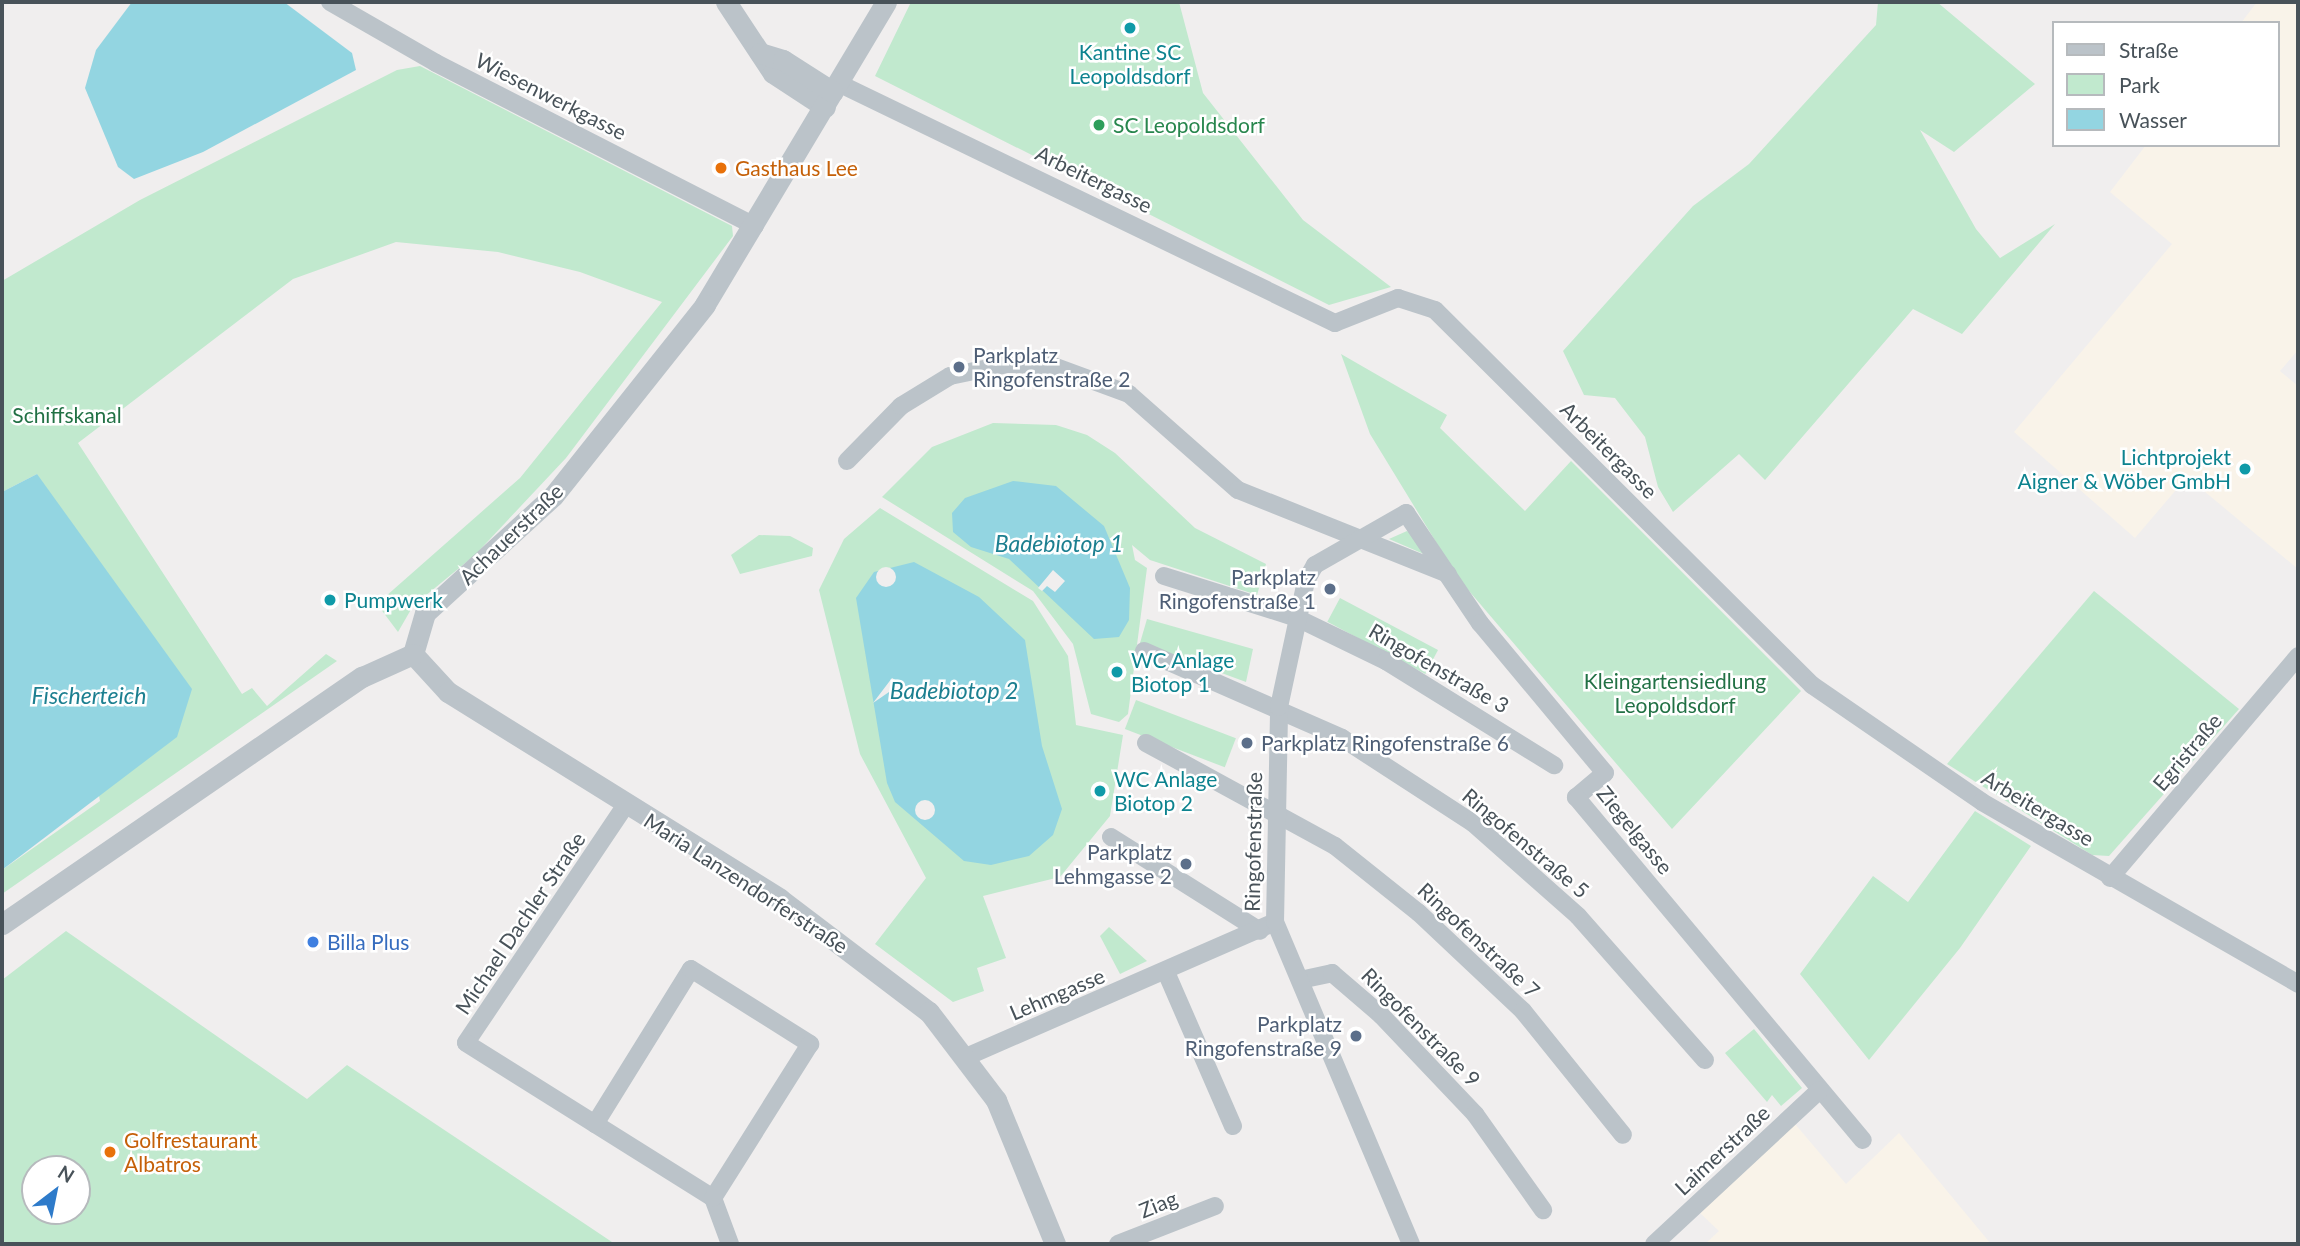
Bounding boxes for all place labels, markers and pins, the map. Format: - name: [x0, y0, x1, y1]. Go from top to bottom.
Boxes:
- marker: Kantine SC Leopoldsdorf: [1122, 20, 1138, 36]
- place label: Kantine SC Leopoldsdorf: [1069, 39, 1191, 89]
- place label: SC Leopoldsdorf: [1113, 112, 1265, 138]
- marker: SC Leopoldsdorf: [1091, 117, 1107, 133]
- place label: Gasthaus Lee: [735, 155, 858, 181]
- marker: Gasthaus Lee: [713, 160, 729, 176]
- place label: Parkplatz Ringofenstraße 2: [973, 342, 1130, 392]
- marker: Parkplatz Ringofenstraße 2: [951, 359, 967, 375]
- place label: Lichtprojekt Aigner & Wöber GmbH: [2016, 444, 2231, 494]
- marker: Lichtprojekt Aigner & Wöber GmbH: [2237, 461, 2253, 477]
- place label: Parkplatz Ringofenstraße 1: [1159, 564, 1316, 614]
- marker: Parkplatz Ringofenstraße 1: [1322, 581, 1338, 597]
- place label: Pumpwerk: [344, 587, 443, 613]
- marker: Pumpwerk: [322, 592, 338, 608]
- place label: WC Anlage Biotop 1: [1131, 647, 1235, 697]
- marker: WC Anlage Biotop 1: [1109, 664, 1125, 680]
- place label: Parkplatz Ringofenstraße 6: [1261, 730, 1509, 756]
- marker: Parkplatz Ringofenstraße 6: [1239, 735, 1255, 751]
- place label: WC Anlage Biotop 2: [1114, 766, 1218, 816]
- marker: WC Anlage Biotop 2: [1092, 783, 1108, 799]
- place label: Parkplatz Lehmgasse 2: [1054, 839, 1172, 889]
- marker: Parkplatz Lehmgasse 2: [1178, 856, 1194, 872]
- place label: Billa Plus: [327, 929, 409, 955]
- marker: Billa Plus: [305, 934, 321, 950]
- place label: Parkplatz Ringofenstraße 9: [1185, 1011, 1342, 1061]
- marker: Parkplatz Ringofenstraße 9: [1348, 1028, 1364, 1044]
- place label: Golfrestaurant Albatros: [124, 1127, 258, 1177]
- marker: Golfrestaurant Albatros: [102, 1144, 118, 1160]

